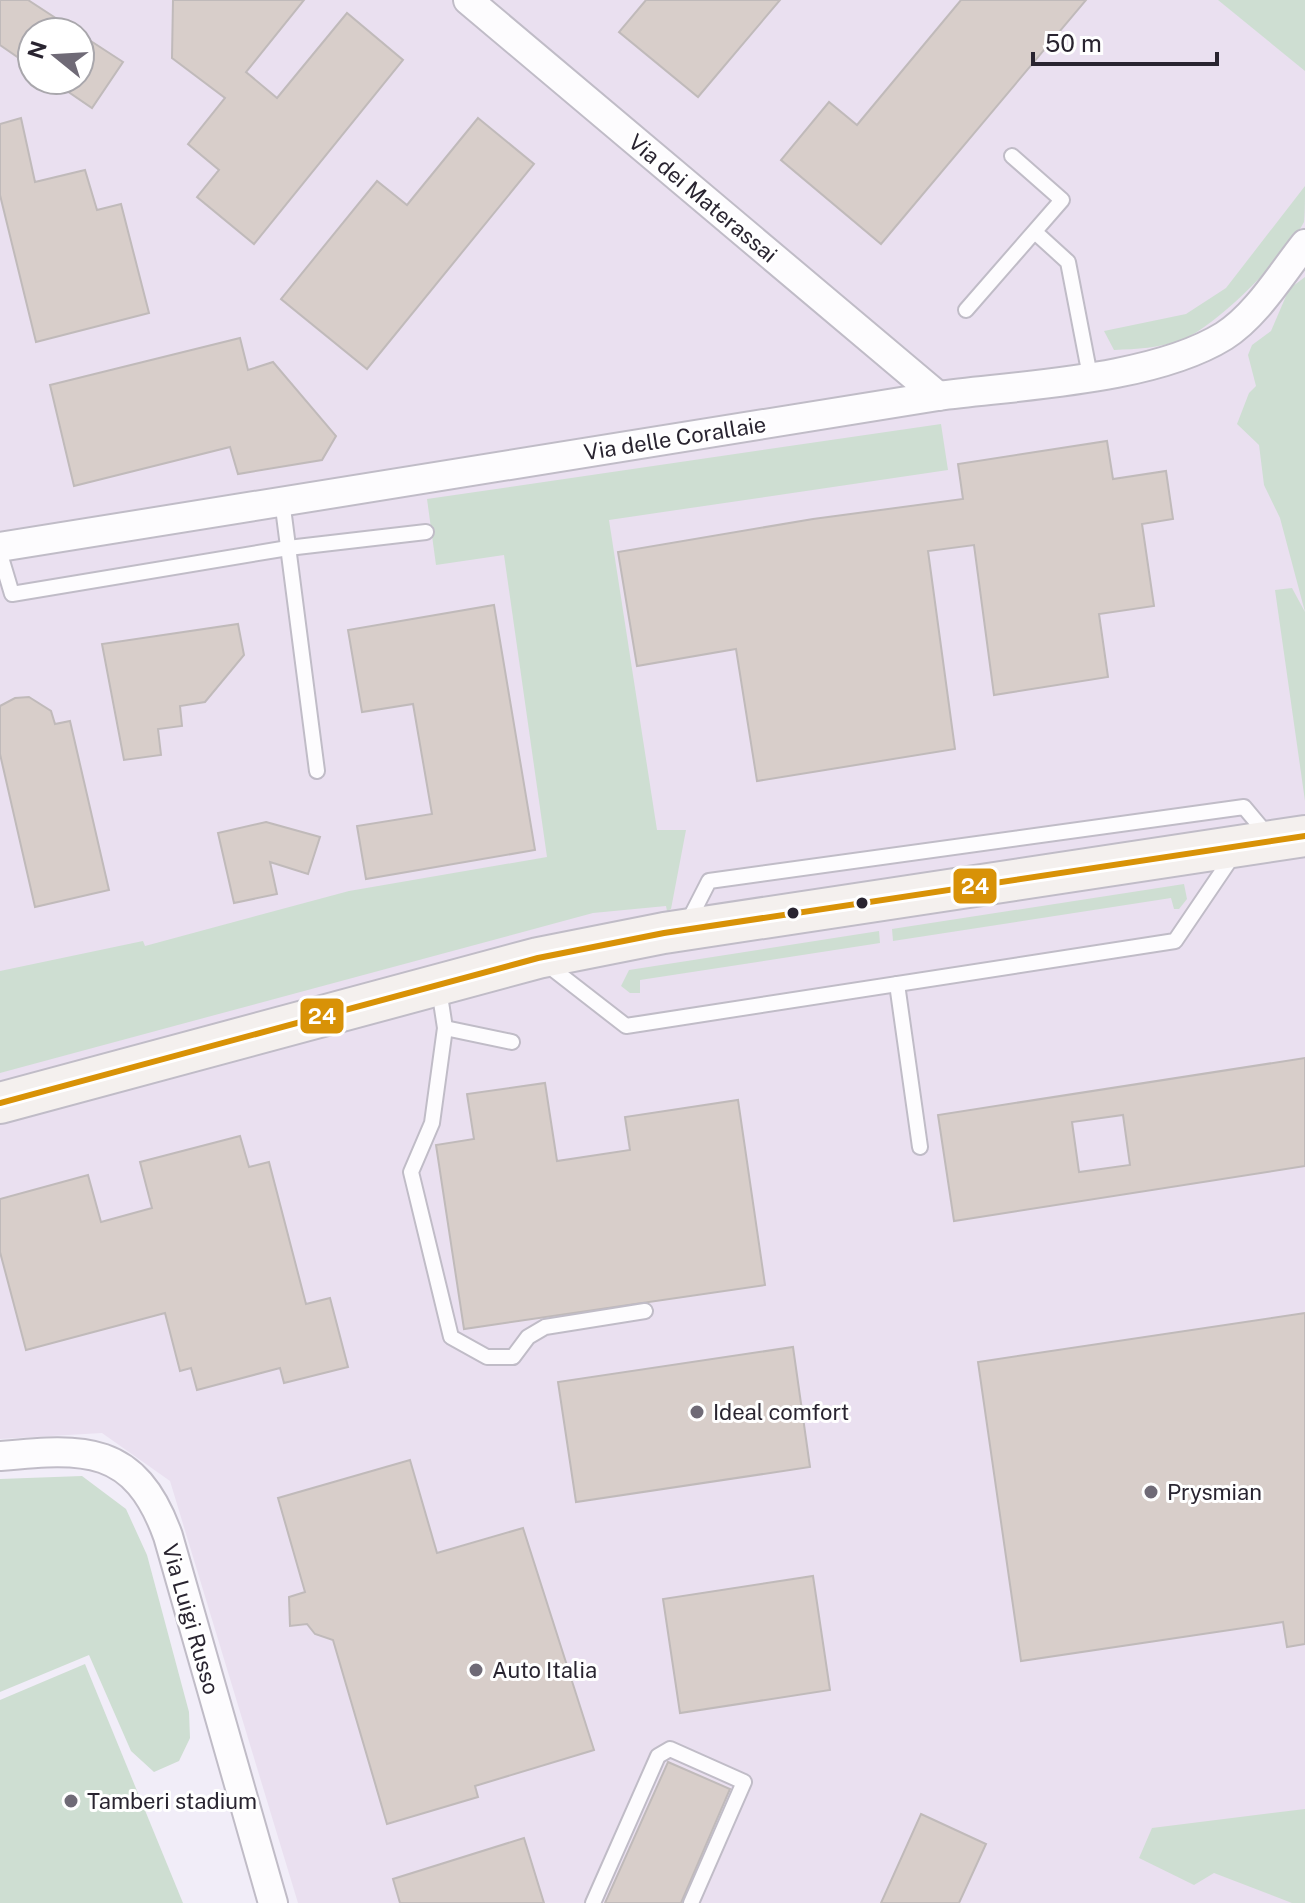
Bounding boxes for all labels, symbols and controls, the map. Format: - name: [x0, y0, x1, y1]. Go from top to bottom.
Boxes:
- north arrow: [16, 16, 96, 96]
- scale bar: [1033, 16, 1217, 66]
- text: 50 m: [1045, 29, 1102, 57]
- text: N: [22, 38, 52, 62]
- street label: Via dei Materassai: [623, 128, 783, 268]
- street label: Via delle Corallaie: [582, 411, 768, 465]
- line badge: 24: [952, 867, 998, 905]
- text: 24: [961, 873, 989, 899]
- unlabelled marker: [854, 895, 870, 911]
- unlabelled marker: [785, 905, 801, 921]
- line badge: 24: [299, 997, 345, 1035]
- text: 24: [308, 1003, 336, 1029]
- place label: Ideal comfort: [713, 1399, 849, 1425]
- marker: Ideal comfort: [688, 1403, 706, 1421]
- place label: Prysmian: [1167, 1479, 1262, 1505]
- marker: Prysmian: [1142, 1483, 1160, 1501]
- street label: Via Luigi Russo: [157, 1541, 225, 1697]
- place label: Auto Italia: [492, 1657, 597, 1683]
- marker: Auto Italia: [467, 1661, 485, 1679]
- place label: Tamberi stadium: [87, 1788, 257, 1814]
- marker: Tamberi stadium: [62, 1792, 80, 1810]

